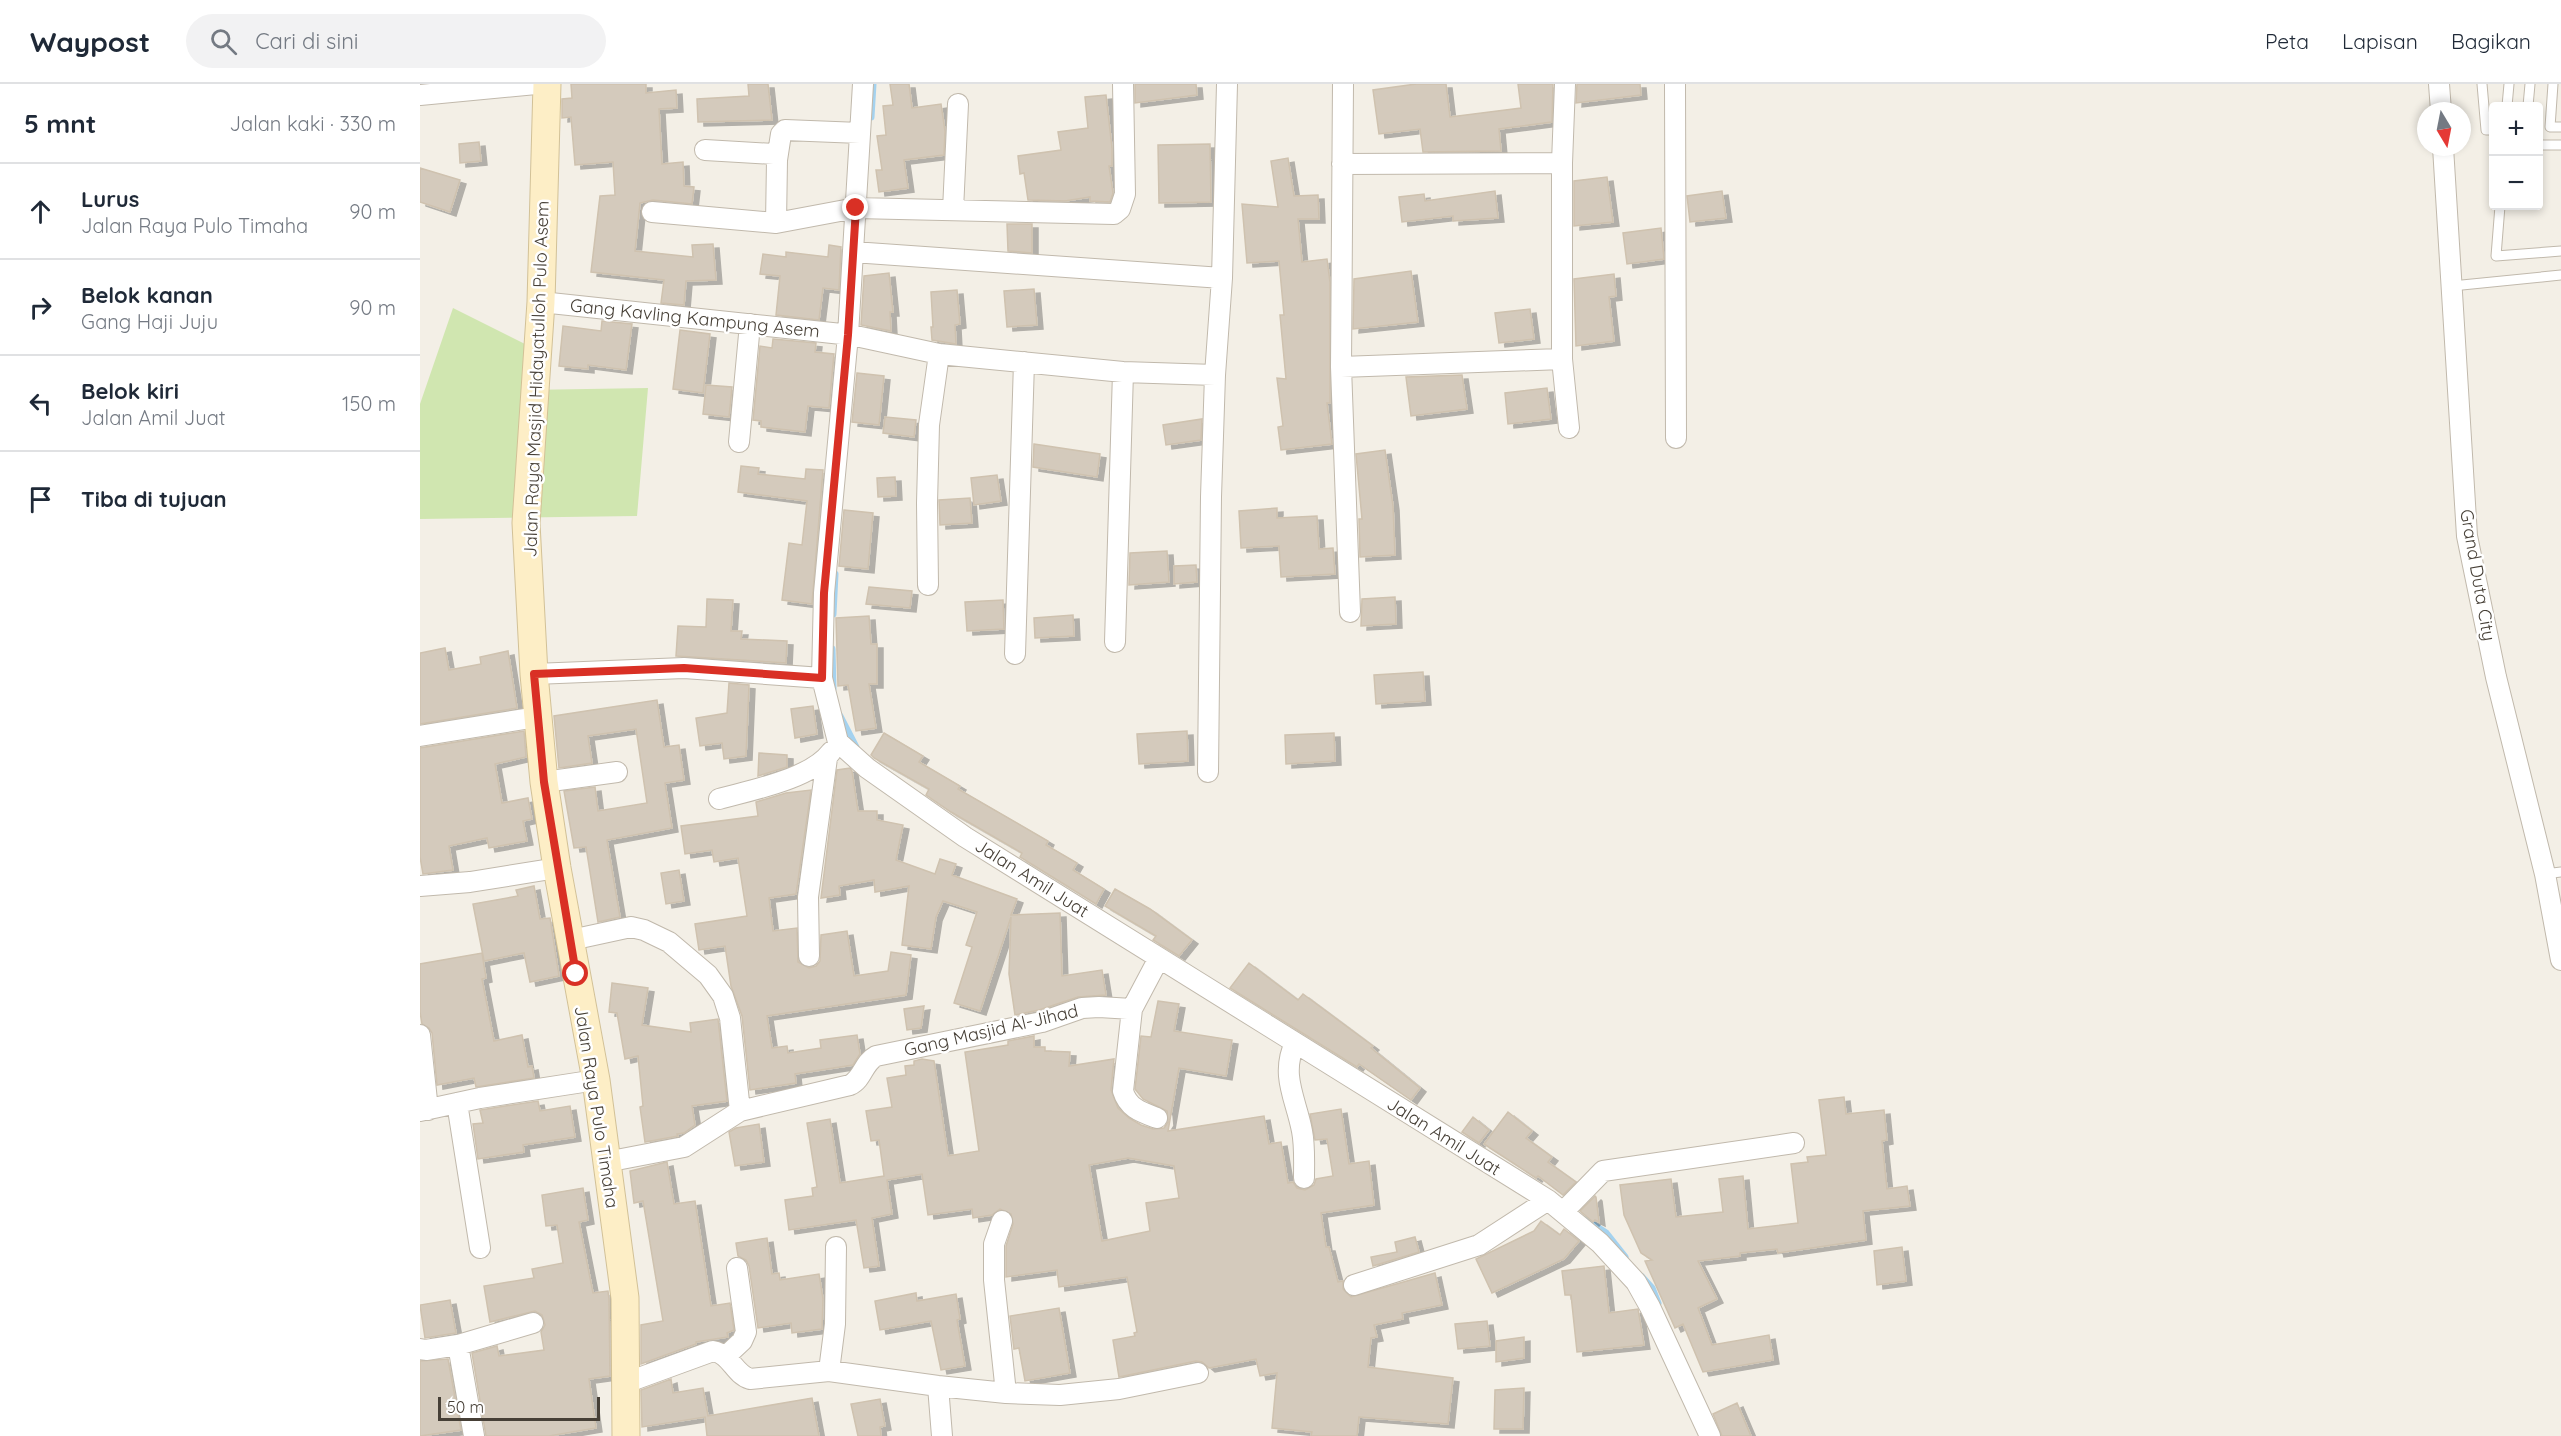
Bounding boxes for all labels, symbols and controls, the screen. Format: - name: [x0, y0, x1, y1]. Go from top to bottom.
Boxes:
- search box: [186, 14, 606, 68]
- text: Waypost: [30, 24, 150, 59]
- icon: search: [207, 25, 240, 58]
- text: Cari di sini: [255, 27, 359, 55]
- text: Peta: [2265, 28, 2309, 54]
- text: Lapisan: [2342, 28, 2418, 54]
- text: Bagikan: [2451, 28, 2531, 54]
- north arrow: [2417, 102, 2471, 156]
- map controls: [2489, 102, 2543, 210]
- button: +: [2489, 102, 2543, 156]
- text: 5 mnt: [24, 107, 96, 140]
- text: Jalan kaki · 330 m: [230, 111, 396, 136]
- button: −: [2489, 156, 2543, 210]
- text: Lurus: [81, 185, 139, 213]
- route end: [842, 194, 868, 220]
- icon: ahead: [24, 195, 57, 228]
- text: 90 m: [349, 199, 396, 224]
- street label: Jalan Raya Masjid Hidayatulloh Pulo Asem: [518, 200, 554, 558]
- text: Jalan Raya Pulo Timaha: [81, 213, 308, 238]
- text: Belok kanan: [81, 281, 213, 309]
- icon: right: [24, 291, 57, 324]
- street label: Gang Kavling Kampung Asem: [569, 293, 821, 343]
- text: 90 m: [349, 295, 396, 320]
- text: Gang Haji Juju: [81, 309, 218, 334]
- text: Belok kiri: [81, 377, 179, 405]
- icon: left: [24, 387, 57, 420]
- text: 150 m: [342, 391, 396, 416]
- text: Jalan Amil Juat: [81, 405, 226, 430]
- icon: arrive: [24, 483, 57, 516]
- text: Tiba di tujuan: [81, 485, 227, 513]
- street label: Grand Duta City: [2455, 507, 2501, 643]
- street label: Jalan Amil Juat: [971, 834, 1093, 922]
- route start: [562, 960, 588, 986]
- street label: Gang Masjid Al-Jihad: [902, 999, 1080, 1061]
- street label: Jalan Raya Pulo Timaha: [570, 1004, 624, 1210]
- street label: Jalan Amil Juat: [1383, 1092, 1505, 1180]
- scale bar: [438, 1394, 600, 1422]
- text: 50 m: [447, 1397, 484, 1417]

